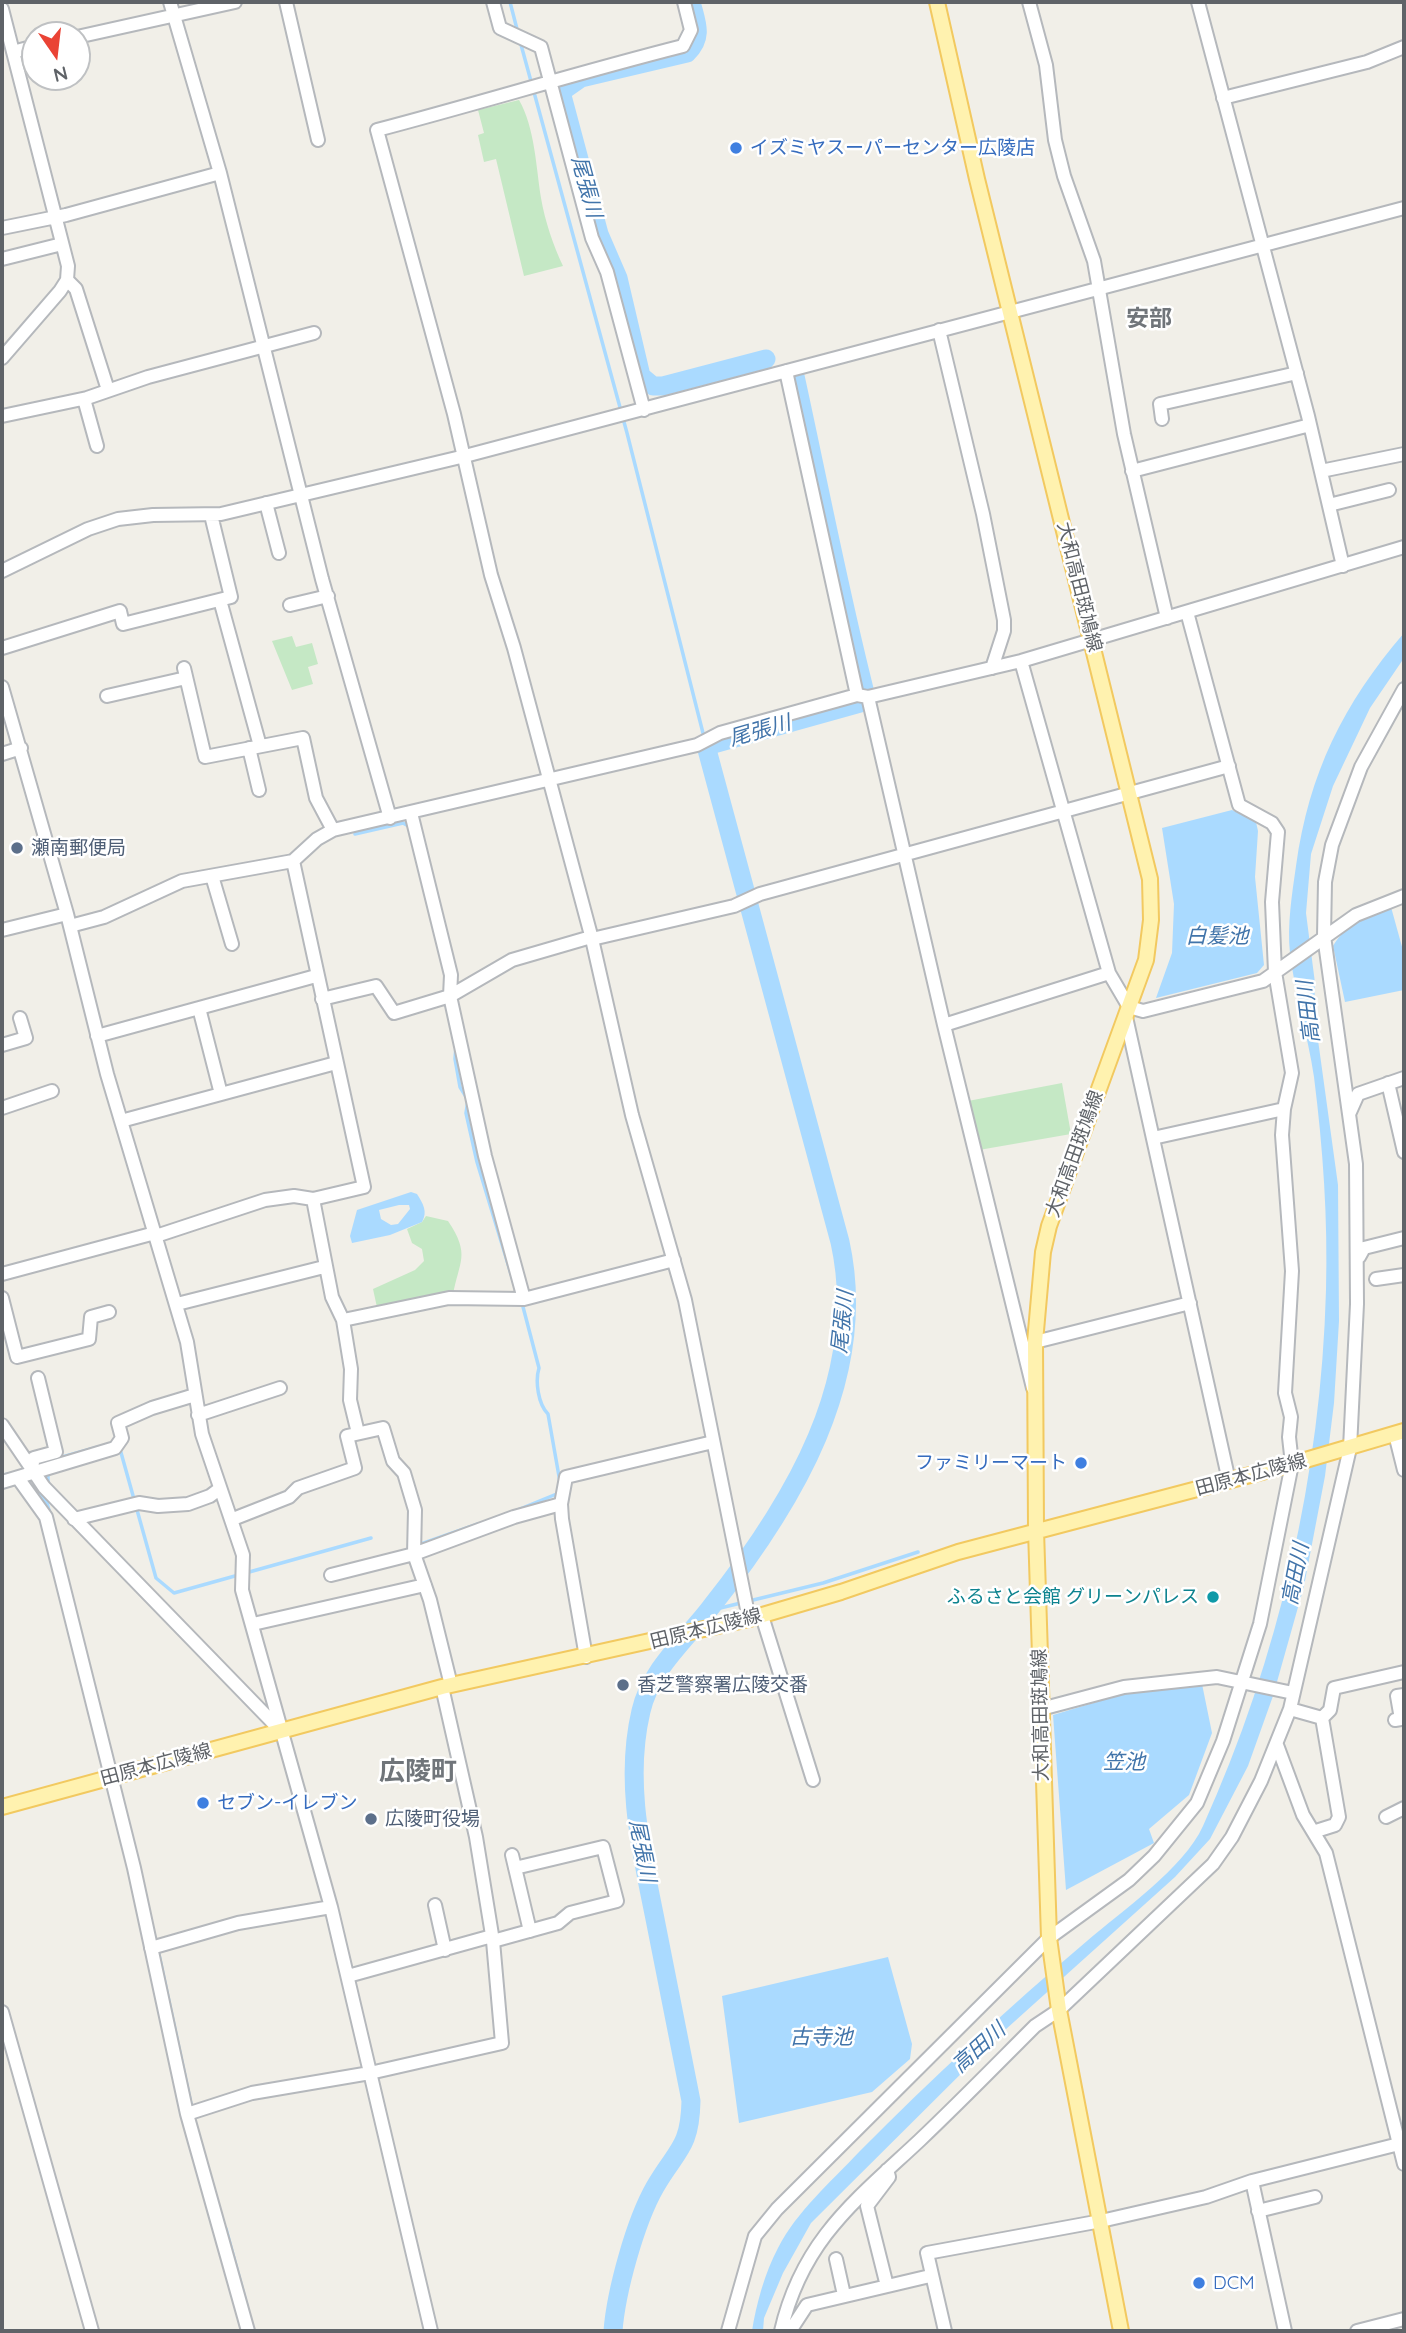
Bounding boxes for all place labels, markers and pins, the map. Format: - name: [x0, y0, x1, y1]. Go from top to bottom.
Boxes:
- place label: イズミヤスーパーセンター広陵店: [750, 137, 1035, 159]
- marker: イズミヤスーパーセンター広陵店: [728, 140, 744, 156]
- place label: 瀬南郵便局: [31, 837, 126, 859]
- marker: 瀬南郵便局: [9, 840, 25, 856]
- place label: ファミリーマート: [915, 1452, 1067, 1474]
- marker: ファミリーマート: [1073, 1455, 1089, 1471]
- place label: ふるさと会館 グリーンパレス: [947, 1586, 1199, 1608]
- marker: ふるさと会館 グリーンパレス: [1205, 1589, 1221, 1605]
- place label: 香芝警察署広陵交番: [637, 1674, 808, 1696]
- marker: 香芝警察署広陵交番: [615, 1677, 631, 1693]
- place label: セブン-イレブン: [217, 1792, 357, 1814]
- marker: セブン-イレブン: [195, 1795, 211, 1811]
- place label: 広陵町役場: [385, 1808, 480, 1830]
- marker: 広陵町役場: [363, 1811, 379, 1827]
- place label: DCM: [1213, 2272, 1255, 2294]
- marker: DCM: [1191, 2275, 1207, 2291]

